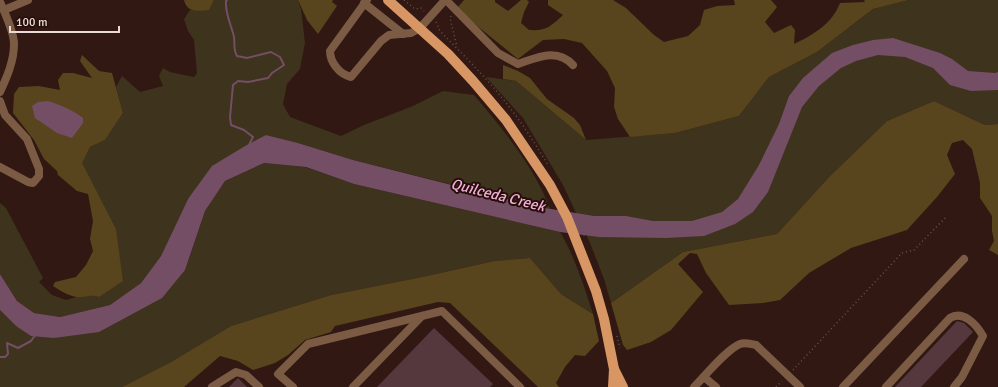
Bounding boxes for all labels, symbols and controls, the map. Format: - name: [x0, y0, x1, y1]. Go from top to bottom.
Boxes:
- scale bar: [10, 8, 119, 34]
- text: 100 m: [16, 15, 48, 30]
- water label: Quilceda Creek: [449, 175, 548, 216]

